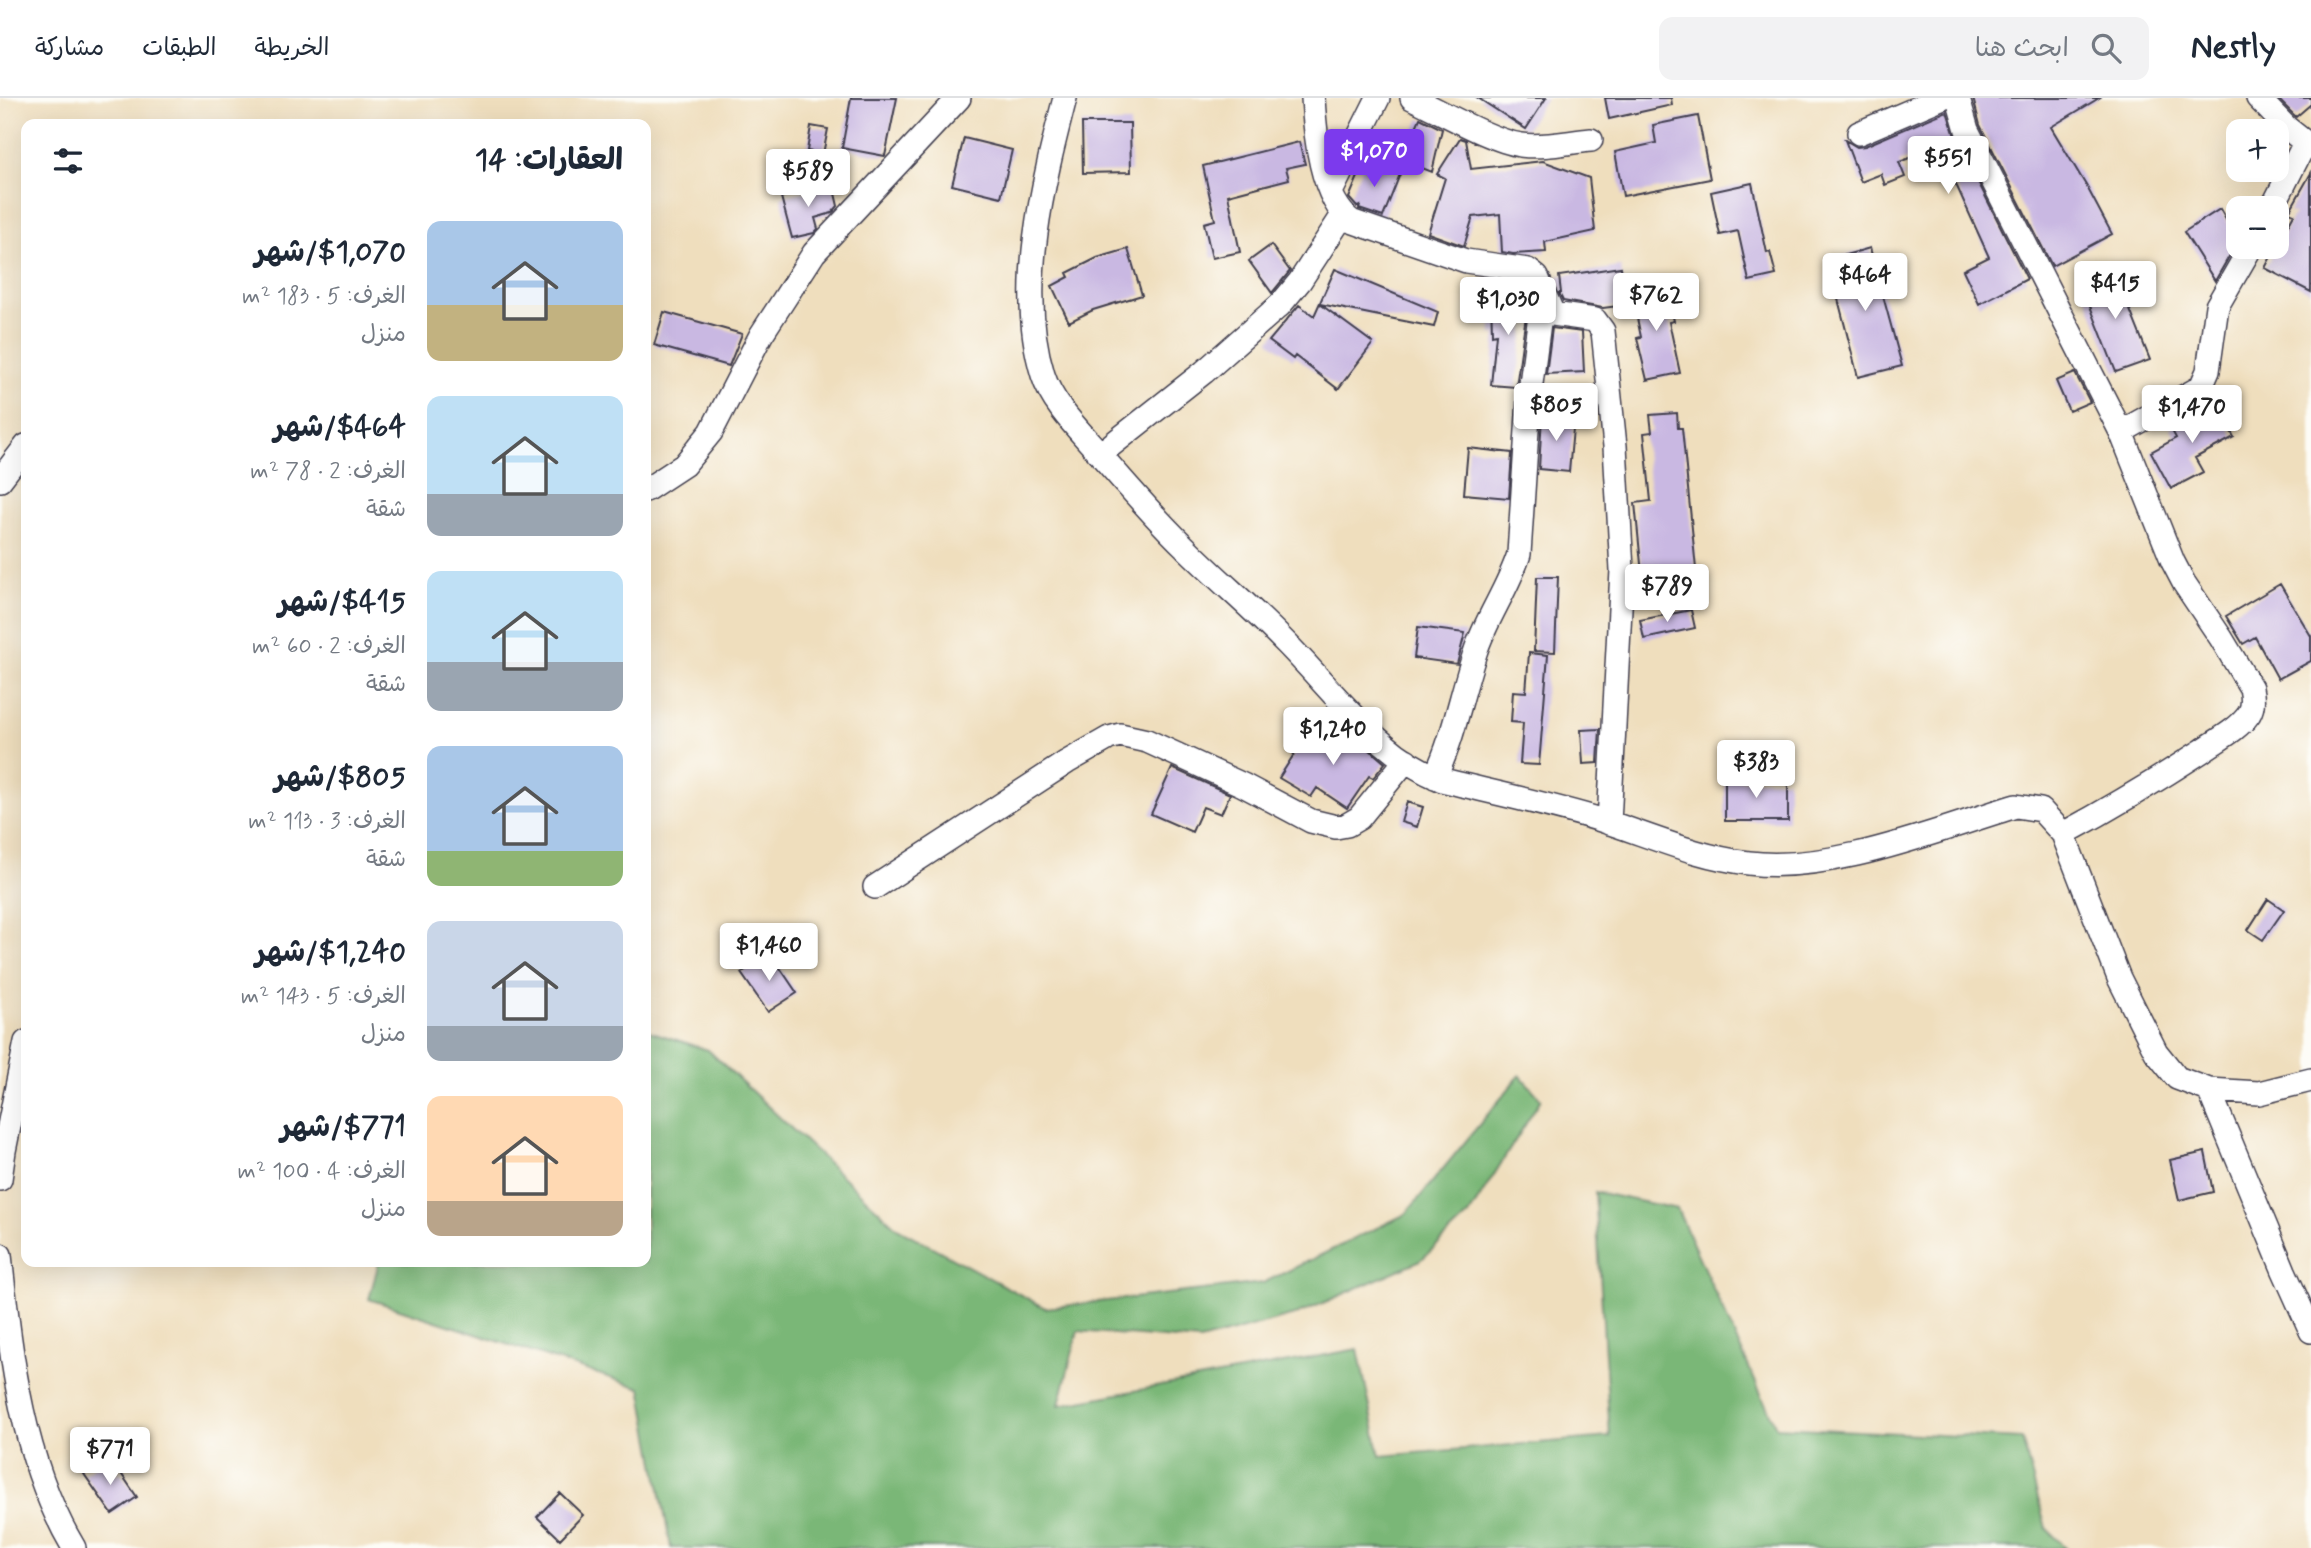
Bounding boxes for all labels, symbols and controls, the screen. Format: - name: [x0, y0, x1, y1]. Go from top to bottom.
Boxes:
- search box: [1659, 17, 2149, 80]
- text: Nestly: [2191, 26, 2276, 70]
- icon: search: [2087, 29, 2125, 67]
- text: ابحث هنا: [1975, 32, 2069, 66]
- text: مشاركة: [35, 33, 104, 64]
- text: الطبقات: [142, 33, 217, 64]
- text: الخريطة: [255, 33, 329, 64]
- map controls: [2226, 119, 2289, 259]
- button: +: [2226, 119, 2289, 182]
- pin: $1,070: [1317, 130, 1431, 189]
- pin: $551: [1907, 136, 1989, 196]
- text: $1,070: [1340, 137, 1408, 167]
- text: العقارات: 14: [475, 141, 623, 180]
- icon: filters: [49, 142, 87, 180]
- text: $551: [1924, 144, 1972, 174]
- pin: $589: [767, 150, 849, 209]
- text: $589: [782, 157, 834, 187]
- button: −: [2226, 196, 2289, 259]
- text: $1,070/شهر: [255, 233, 406, 272]
- icon: home: [483, 249, 567, 333]
- pin: $464: [1824, 254, 1906, 313]
- text: $464: [1838, 261, 1892, 291]
- pin: $415: [2074, 262, 2156, 321]
- text: $415: [2090, 269, 2140, 299]
- pin: $762: [1615, 274, 1697, 333]
- pin: $1,030: [1451, 278, 1565, 337]
- text: $762: [1629, 281, 1683, 311]
- text: الغرف: 5 · 183 m²: [242, 282, 406, 312]
- text: $1,030: [1476, 285, 1540, 315]
- text: منزل: [361, 320, 406, 350]
- pin: $805: [1515, 384, 1597, 443]
- pin: $1,470: [2135, 386, 2249, 445]
- text: $805: [1530, 391, 1582, 421]
- text: $1,470: [2158, 393, 2226, 423]
- text: $464/شهر: [274, 408, 406, 447]
- icon: home: [483, 424, 567, 508]
- text: الغرف: 2 · 78 m²: [250, 457, 406, 487]
- text: شقة: [366, 495, 406, 525]
- pin: $789: [1626, 564, 1708, 624]
- text: $789: [1641, 572, 1693, 602]
- text: $415/شهر: [278, 583, 406, 622]
- icon: home: [483, 599, 567, 683]
- text: الغرف: 2 · 60 m²: [252, 632, 406, 662]
- text: شقة: [366, 670, 406, 700]
- pin: $1,240: [1276, 708, 1390, 767]
- text: $1,240: [1299, 715, 1367, 745]
- pin: $383: [1715, 740, 1797, 800]
- text: $383: [1733, 748, 1779, 778]
- text: $805/شهر: [275, 758, 406, 797]
- icon: home: [483, 774, 567, 858]
- text: الغرف: 3 · 113 m²: [248, 807, 406, 837]
- text: شقة: [366, 845, 406, 875]
- pin: $1,460: [712, 924, 826, 983]
- text: $1,460: [736, 931, 802, 961]
- text: $1,240/شهر: [255, 933, 406, 972]
- icon: home: [483, 949, 567, 1033]
- text: الغرف: 5 · 143 m²: [241, 982, 406, 1012]
- text: منزل: [361, 1020, 406, 1050]
- text: $771/شهر: [280, 1108, 406, 1147]
- icon: home: [483, 1124, 567, 1208]
- text: الغرف: 4 · 100 m²: [238, 1157, 406, 1187]
- text: منزل: [361, 1195, 406, 1225]
- pin: $771: [69, 1428, 151, 1487]
- text: $771: [86, 1435, 134, 1465]

